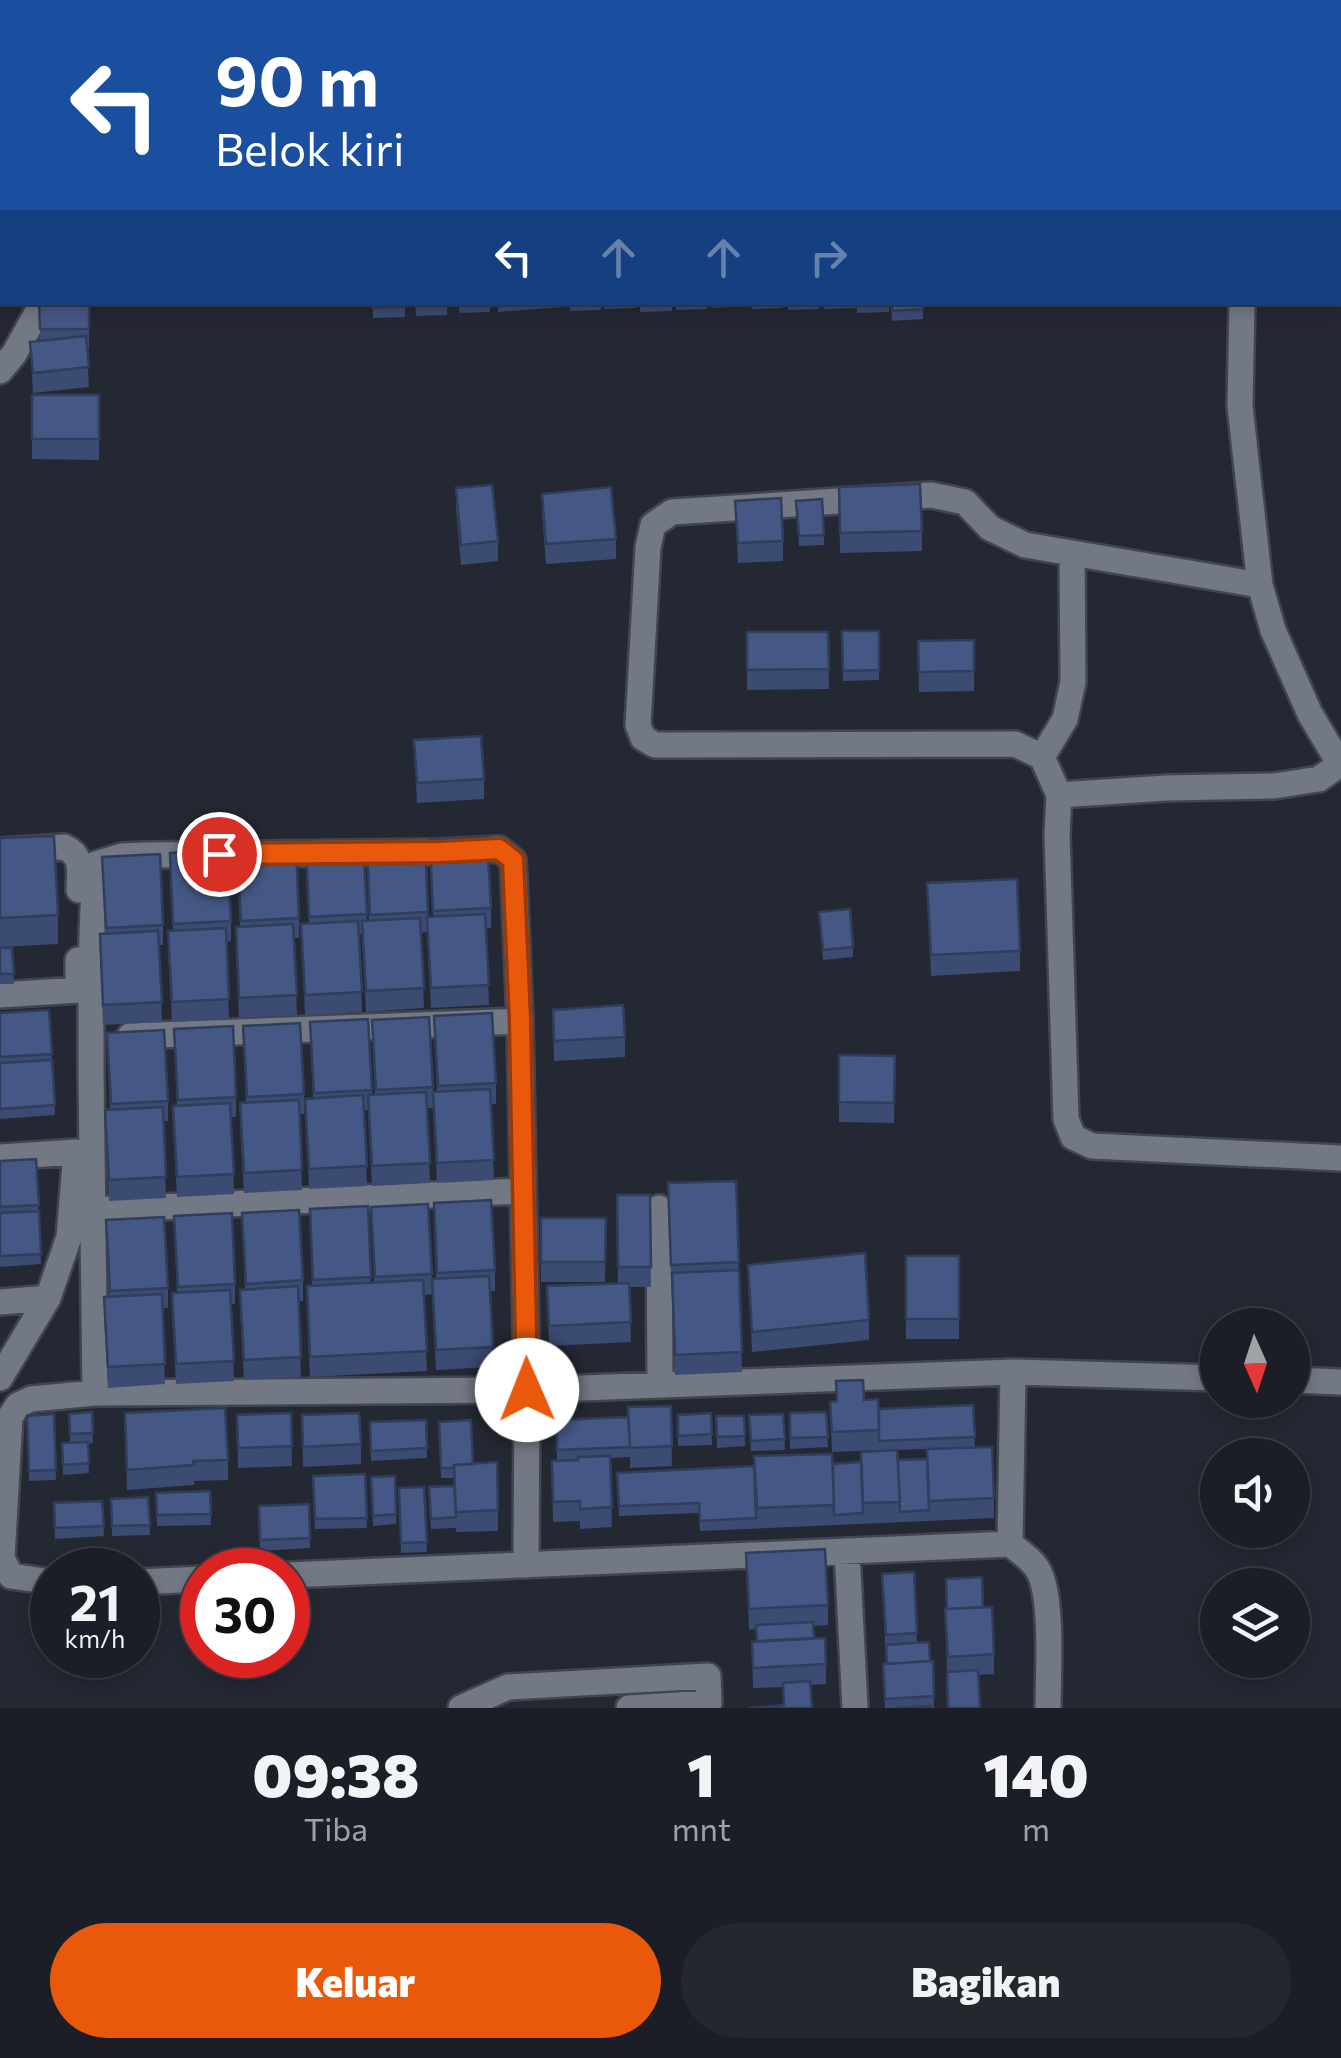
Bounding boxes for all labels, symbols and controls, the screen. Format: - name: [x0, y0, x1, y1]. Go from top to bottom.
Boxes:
- text: 90 m: [215, 35, 379, 120]
- icon: left: [50, 40, 180, 170]
- text: Belok kiri: [215, 120, 405, 175]
- icon: left: [486, 230, 541, 285]
- icon: ahead: [591, 230, 646, 285]
- icon: ahead: [696, 230, 751, 285]
- icon: right: [801, 230, 856, 285]
- pin: [177, 812, 262, 897]
- icon: arrive: [192, 827, 247, 882]
- north arrow: [1200, 1308, 1310, 1418]
- map controls: [1200, 1308, 1310, 1678]
- position arrow: [475, 1338, 579, 1442]
- button: sound: [1200, 1438, 1310, 1548]
- speed limit sign: 30: [180, 1548, 310, 1678]
- button: layers: [1200, 1568, 1310, 1678]
- text: 21: [69, 1570, 121, 1631]
- text: km/h: [65, 1623, 125, 1653]
- text: 09:38: [252, 1736, 419, 1809]
- text: 1: [687, 1736, 715, 1809]
- text: 140: [983, 1736, 1089, 1809]
- text: Tiba: [304, 1808, 368, 1848]
- text: mnt: [672, 1808, 731, 1848]
- text: m: [1022, 1808, 1050, 1848]
- button: Keluar: [50, 1923, 661, 2038]
- button: Bagikan: [681, 1923, 1291, 2038]

